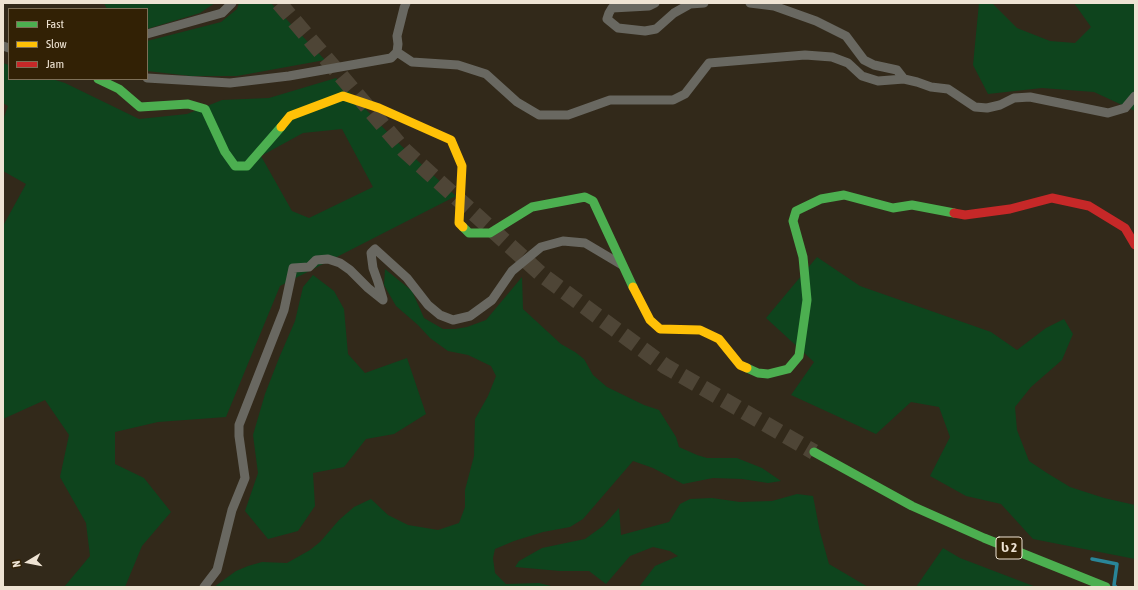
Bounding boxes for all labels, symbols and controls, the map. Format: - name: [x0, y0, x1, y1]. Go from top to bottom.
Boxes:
- legend: [8, 8, 148, 80]
- text: Fast: [46, 17, 64, 31]
- text: Slow: [46, 37, 67, 51]
- text: Jam: [46, 57, 64, 71]
- road number: ს 2: [996, 537, 1022, 559]
- north arrow: [8, 542, 48, 582]
- text: N: [10, 560, 23, 568]

